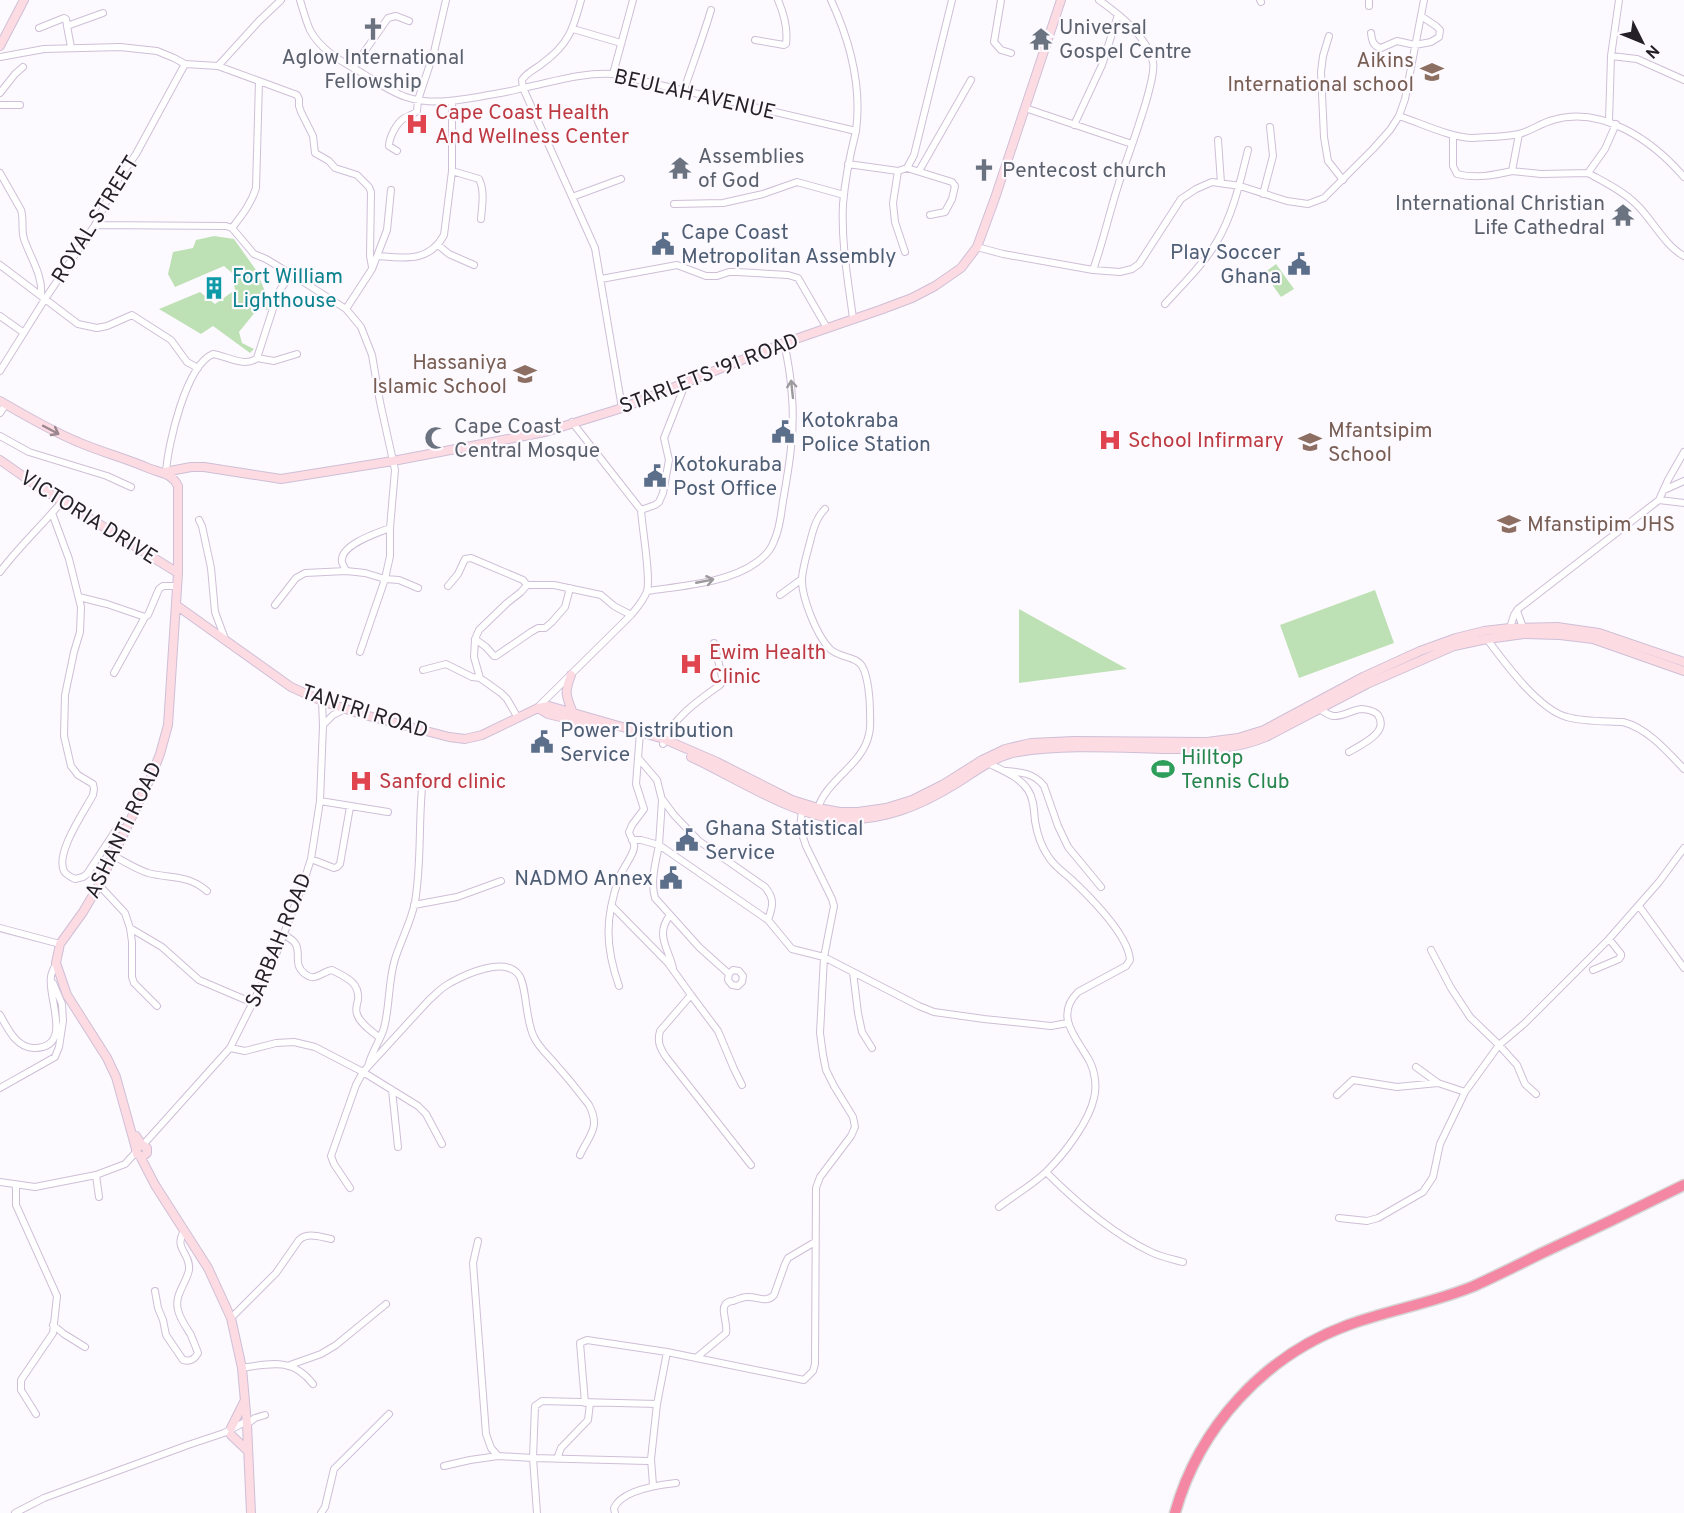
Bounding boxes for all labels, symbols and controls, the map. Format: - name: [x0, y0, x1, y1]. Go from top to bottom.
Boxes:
- north arrow: [1612, 12, 1672, 72]
- place label: Universal Gospel Centre: [1059, 15, 1192, 66]
- church icon: Aglow International Fellowship: [360, 16, 386, 42]
- temple icon: Universal Gospel Centre: [1028, 26, 1054, 52]
- text: N: [1640, 40, 1663, 62]
- place label: Aglow International Fellowship: [281, 45, 465, 96]
- place label: Aikins International school: [1227, 48, 1414, 99]
- school or university icon: Aikins International school: [1419, 59, 1445, 85]
- street label: BEULAH AVENUE: [611, 64, 778, 127]
- place label: Cape Coast Health And Wellness Center: [435, 100, 629, 151]
- hospital icon: Cape Coast Health And Wellness Center: [404, 111, 430, 137]
- place label: Assemblies of God: [698, 144, 805, 195]
- street label: ROYAL STREET: [46, 151, 146, 289]
- temple icon: Assemblies of God: [667, 155, 693, 181]
- church icon: Pentecost church: [971, 157, 997, 183]
- place label: Pentecost church: [1002, 158, 1167, 185]
- place label: International Christian Life Cathedral: [1395, 191, 1605, 242]
- temple icon: International Christian Life Cathedral: [1610, 202, 1636, 228]
- place label: Cape Coast Metropolitan Assembly: [681, 220, 896, 271]
- public building icon: Cape Coast Metropolitan Assembly: [650, 231, 676, 257]
- place label: Play Soccer Ghana: [1170, 240, 1281, 291]
- public building icon: Play Soccer Ghana: [1286, 251, 1312, 277]
- place label: Fort William Lighthouse: [232, 264, 343, 315]
- building icon: Fort William Lighthouse: [201, 275, 227, 301]
- street label: STARLETS '91 ROAD: [616, 328, 803, 421]
- place label: Hassaniya Islamic School: [372, 350, 507, 401]
- school or university icon: Hassaniya Islamic School: [512, 361, 538, 387]
- one-way arrow: [786, 380, 797, 400]
- place label: Kotokraba Police Station: [801, 408, 931, 459]
- place label: Cape Coast Central Mosque: [454, 414, 600, 465]
- place label: Mfantsipim School: [1328, 418, 1433, 469]
- public building icon: Kotokraba Police Station: [770, 419, 796, 445]
- one-way arrow: [42, 424, 59, 436]
- mosque icon: Cape Coast Central Mosque: [423, 425, 449, 451]
- hospital icon: School Infirmary: [1097, 427, 1123, 453]
- place label: School Infirmary: [1128, 428, 1284, 455]
- school or university icon: Mfantsipim School: [1297, 429, 1323, 455]
- place label: Kotokuraba Post Office: [673, 452, 782, 503]
- public building icon: Kotokuraba Post Office: [642, 463, 668, 489]
- street label: VICTORIA DRIVE: [14, 465, 162, 571]
- school or university icon: Mfanstipim JHS: [1496, 511, 1522, 537]
- place label: Mfanstipim JHS: [1527, 512, 1675, 539]
- one-way arrow: [696, 575, 715, 587]
- place label: Ewim Health Clinic: [709, 640, 826, 691]
- hospital icon: Ewim Health Clinic: [678, 651, 704, 677]
- street label: TANTRI ROAD: [298, 679, 431, 746]
- place label: Power Distribution Service: [560, 718, 734, 769]
- public building icon: Power Distribution Service: [529, 729, 555, 755]
- place label: Hilltop Tennis Club: [1181, 745, 1290, 796]
- sports icon: Hilltop Tennis Club: [1150, 756, 1176, 782]
- street label: ASHANTI ROAD: [80, 758, 169, 903]
- hospital icon: Sanford clinic: [348, 768, 374, 794]
- place label: Sanford clinic: [379, 769, 506, 796]
- place label: Ghana Statistical Service: [705, 816, 864, 867]
- public building icon: Ghana Statistical Service: [674, 827, 700, 853]
- public building icon: NADMO Annex: [658, 865, 684, 891]
- place label: NADMO Annex: [514, 866, 653, 893]
- street label: SARBAH ROAD: [240, 869, 319, 1012]

